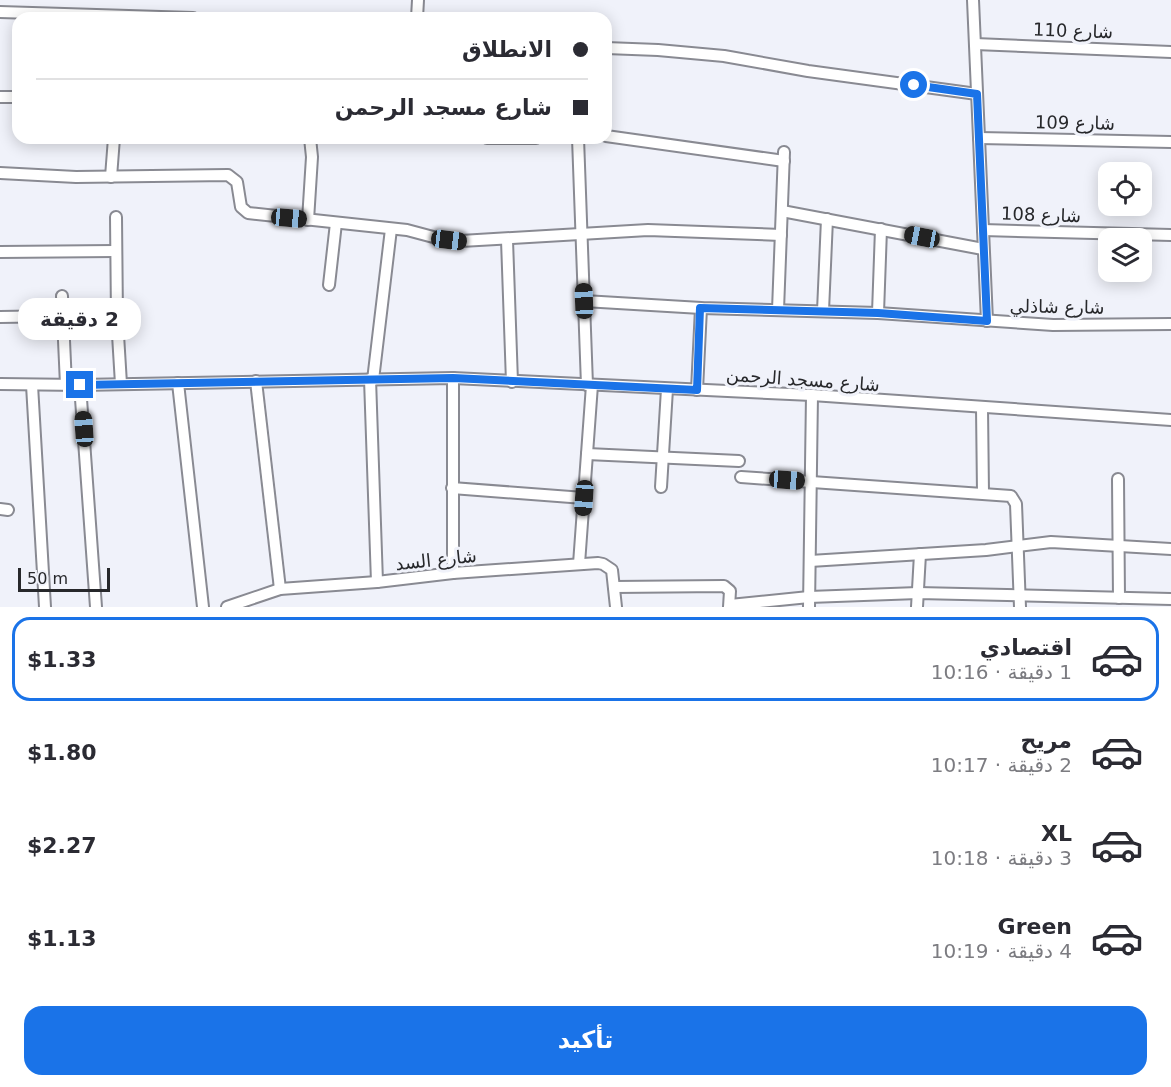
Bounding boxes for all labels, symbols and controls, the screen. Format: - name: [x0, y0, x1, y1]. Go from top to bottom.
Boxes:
- street label: شارع 110: [1033, 19, 1113, 43]
- text: الانطلاق: [462, 37, 552, 62]
- route start: [900, 71, 927, 98]
- text: شارع مسجد الرحمن: [335, 95, 552, 120]
- street label: شارع 109: [1035, 111, 1115, 135]
- map controls: [1098, 162, 1152, 282]
- button: locate: [1098, 162, 1152, 216]
- street label: شارع 108: [1001, 203, 1081, 227]
- car: [270, 207, 308, 229]
- car: [903, 225, 941, 249]
- button: layers: [1098, 228, 1152, 282]
- car: [430, 229, 468, 251]
- car: [574, 283, 594, 319]
- street label: شارع شاذلي: [1009, 295, 1105, 319]
- callout: 2 دقيقة: [19, 298, 142, 340]
- text: 2 دقيقة: [40, 307, 119, 331]
- street label: شارع مسجد الرحمن: [725, 364, 881, 396]
- route end: [66, 371, 93, 398]
- car: [74, 410, 94, 448]
- car: [768, 470, 806, 490]
- car: [574, 479, 594, 517]
- street label: شارع السد: [394, 545, 478, 575]
- scale bar: [18, 565, 110, 592]
- text: 50 m: [27, 569, 68, 588]
- icon: car: [1090, 632, 1144, 686]
- text: اقتصادي: [980, 635, 1072, 660]
- text: $1.33: [27, 647, 97, 672]
- text: 1 دقيقة · 10:16: [931, 660, 1072, 684]
- icon: car: [1090, 725, 1144, 779]
- text: مريح: [1021, 728, 1072, 753]
- text: $1.80: [27, 740, 97, 765]
- text: 2 دقيقة · 10:17: [931, 753, 1072, 777]
- icon: car: [1090, 818, 1144, 872]
- text: XL: [1041, 821, 1072, 846]
- text: $2.27: [27, 833, 97, 858]
- text: 3 دقيقة · 10:18: [931, 846, 1072, 870]
- icon: car: [1090, 911, 1144, 965]
- text: Green: [998, 914, 1072, 939]
- text: $1.13: [27, 926, 97, 951]
- text: 4 دقيقة · 10:19: [931, 939, 1072, 963]
- button: تأكيد: [24, 1006, 1147, 1075]

